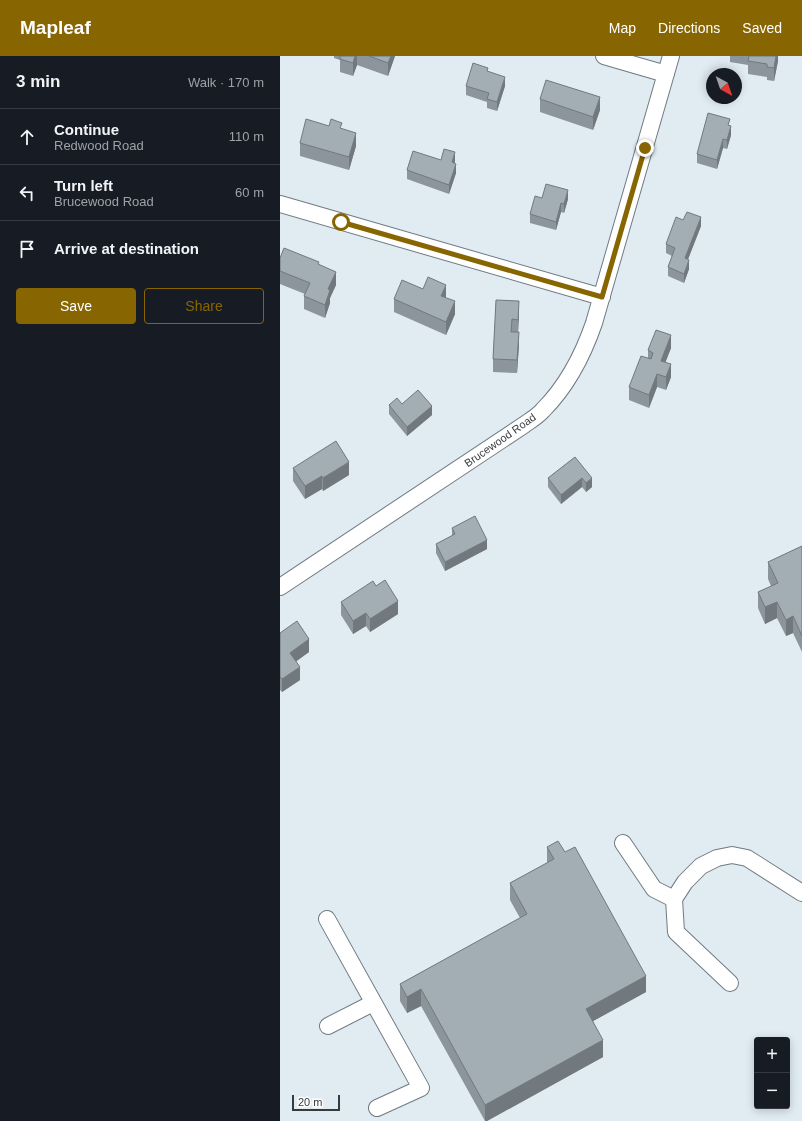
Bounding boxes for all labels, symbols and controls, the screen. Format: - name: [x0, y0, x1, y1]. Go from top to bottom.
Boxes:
- text: Mapleaf: [20, 17, 91, 38]
- text: Map: [609, 20, 636, 36]
- text: Directions: [658, 20, 720, 36]
- text: Saved: [742, 20, 782, 36]
- north arrow: [706, 68, 742, 104]
- text: 3 min: [16, 72, 60, 91]
- text: Walk · 170 m: [188, 75, 264, 90]
- text: Continue: [54, 121, 119, 138]
- icon: ahead: [16, 126, 38, 148]
- text: 110 m: [229, 129, 264, 144]
- text: Redwood Road: [54, 138, 144, 153]
- route end: [636, 139, 654, 157]
- text: Turn left: [54, 177, 113, 194]
- icon: left: [16, 182, 38, 204]
- text: 60 m: [235, 185, 264, 200]
- text: Brucewood Road: [54, 194, 154, 209]
- route start: [332, 213, 350, 231]
- icon: arrive: [16, 238, 38, 260]
- text: Arrive at destination: [54, 240, 199, 257]
- button: Save: [16, 288, 136, 324]
- button: Share: [144, 288, 264, 324]
- street label: Brucewood Road: [462, 411, 538, 469]
- map controls: [754, 1037, 790, 1109]
- button: +: [754, 1037, 790, 1073]
- button: −: [754, 1073, 790, 1109]
- scale bar: [292, 1093, 340, 1112]
- text: 20 m: [298, 1096, 322, 1108]

